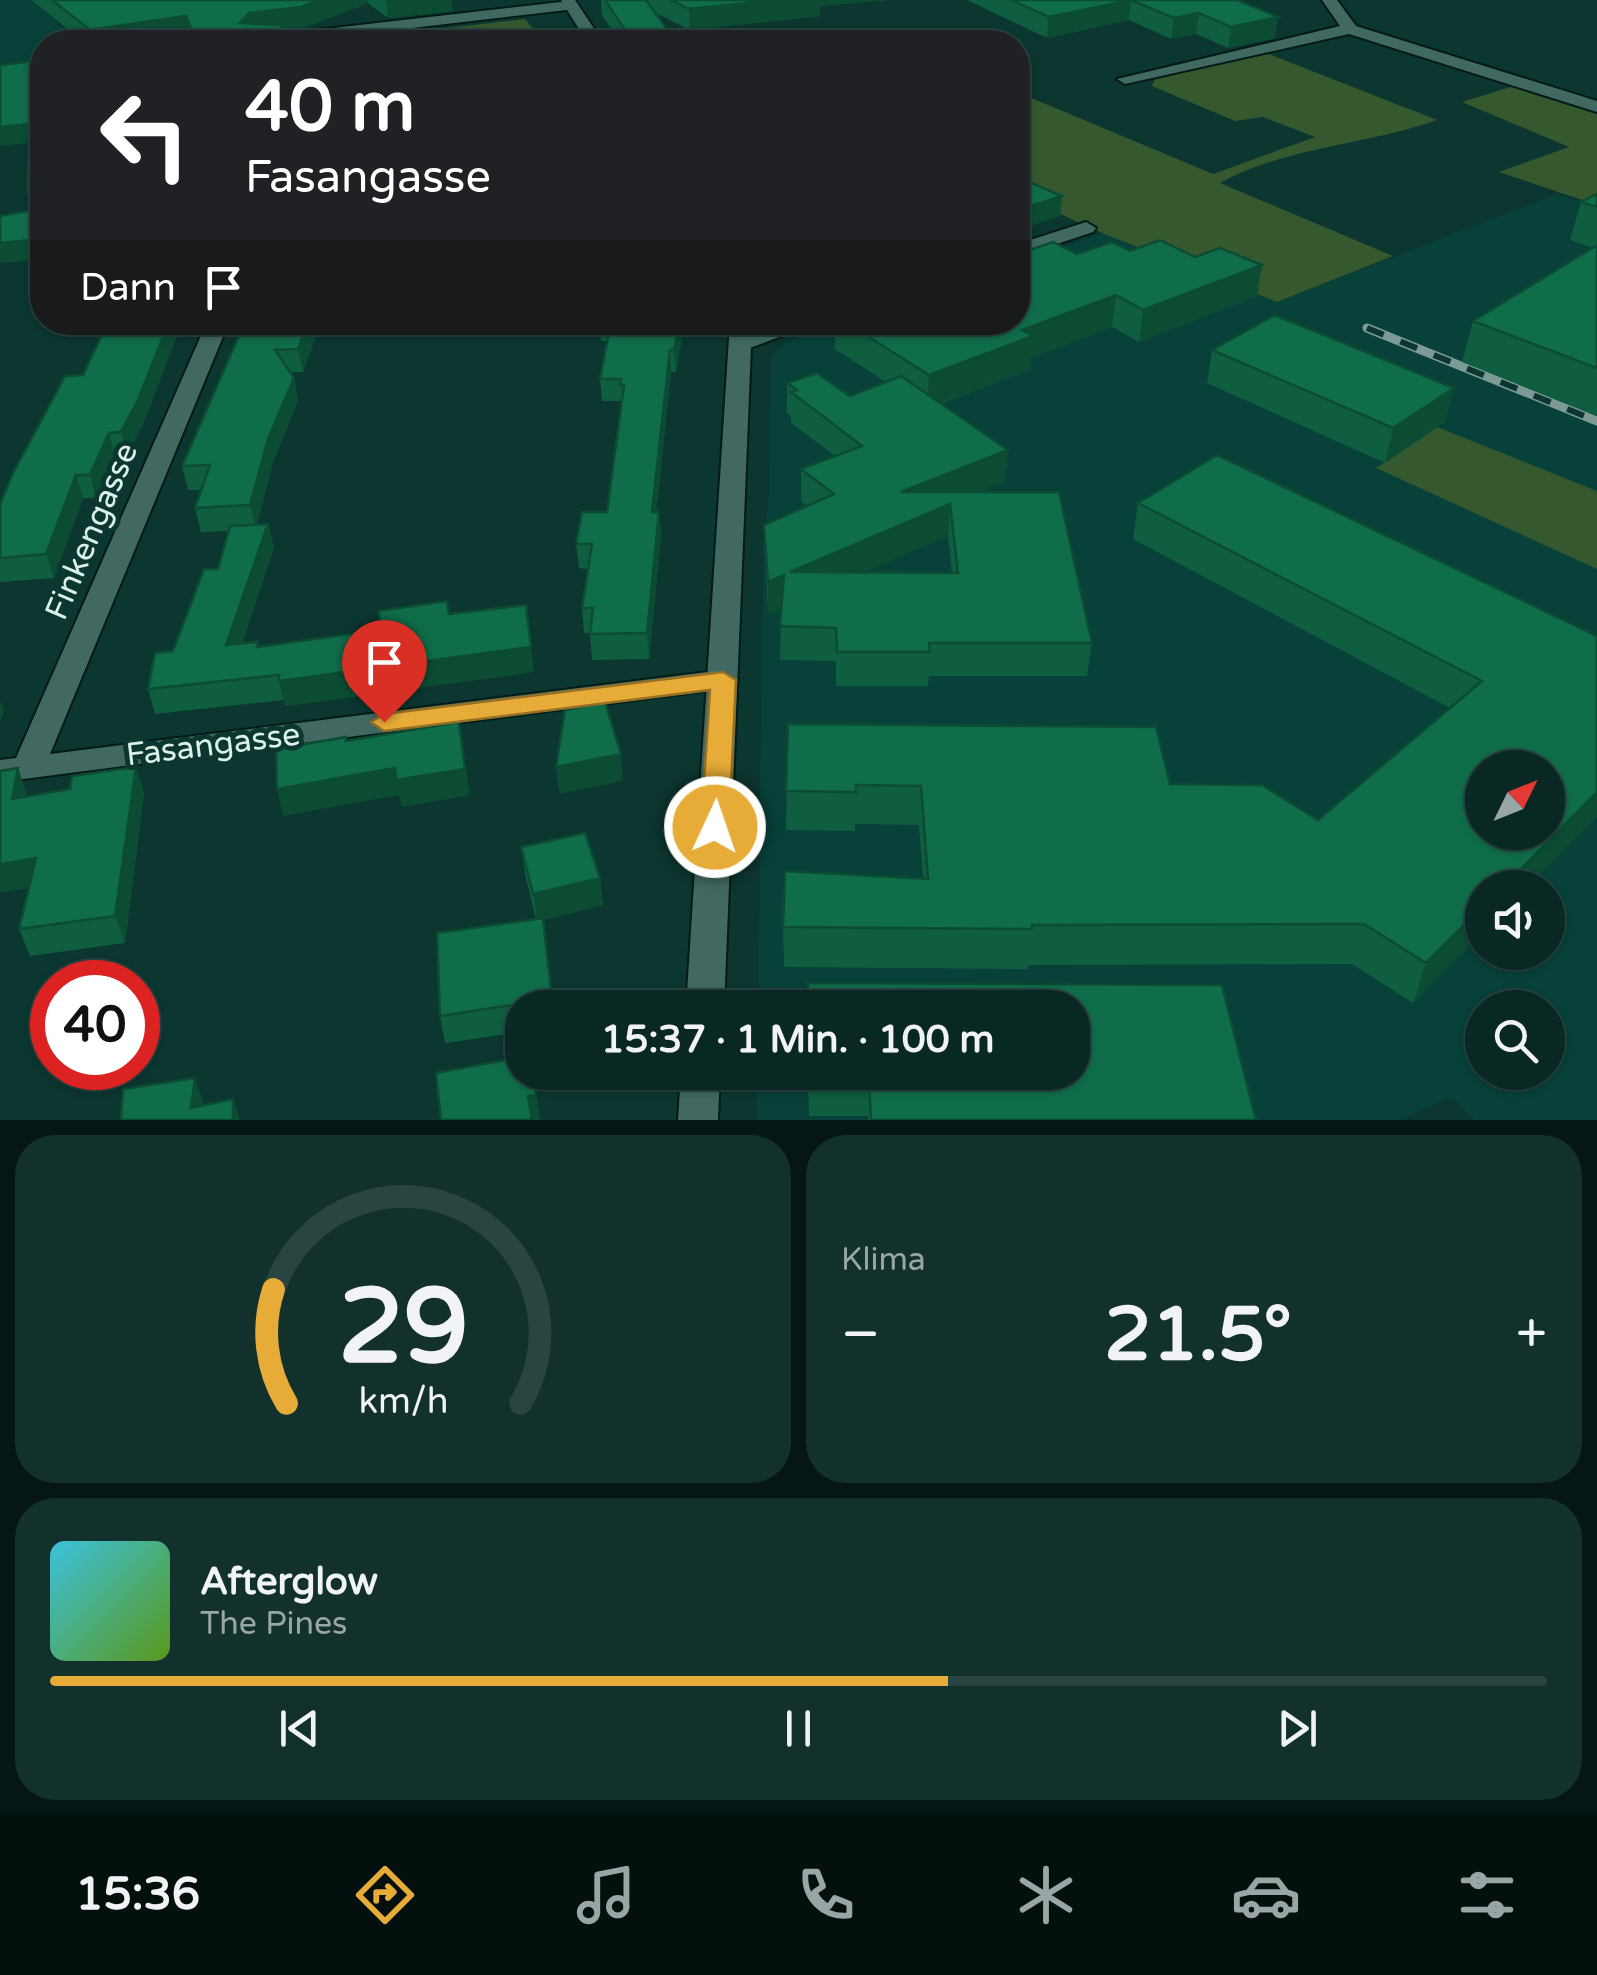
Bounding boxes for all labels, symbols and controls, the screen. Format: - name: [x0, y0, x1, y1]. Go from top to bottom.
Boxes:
- text: 40 m: [245, 66, 415, 150]
- icon: left: [80, 70, 210, 200]
- text: Fasangasse: [245, 151, 491, 205]
- icon: arrive: [196, 260, 251, 315]
- text: Dann: [80, 265, 176, 311]
- street label: Finkengasse: [38, 437, 146, 625]
- pin: [342, 620, 427, 723]
- icon: arrive: [357, 635, 412, 690]
- street label: Fasangasse: [124, 715, 302, 775]
- north arrow: [1465, 750, 1565, 850]
- map controls: [1465, 750, 1565, 1090]
- position arrow: [663, 775, 767, 879]
- button: sound: [1465, 870, 1565, 970]
- speed limit sign: 40: [30, 960, 160, 1090]
- button: search: [1465, 990, 1565, 1090]
- text: 15:37 · 1 Min. · 100 m: [601, 1017, 994, 1063]
- text: Klima: [841, 1241, 926, 1279]
- text: 29: [338, 1266, 468, 1391]
- text: 21.5°: [1104, 1290, 1292, 1380]
- text: −: [841, 1302, 880, 1368]
- text: +: [1516, 1302, 1547, 1368]
- text: km/h: [358, 1380, 448, 1423]
- text: Afterglow: [200, 1559, 378, 1605]
- text: The Pines: [200, 1605, 347, 1643]
- icon: previous: [272, 1701, 327, 1756]
- icon: pause: [771, 1701, 826, 1756]
- icon: next: [1270, 1701, 1325, 1756]
- icon: directions: [350, 1860, 420, 1930]
- icon: music: [571, 1860, 641, 1930]
- icon: phone: [791, 1860, 861, 1930]
- icon: climate: [1011, 1860, 1081, 1930]
- icon: car: [1231, 1860, 1301, 1930]
- icon: filters: [1452, 1860, 1522, 1930]
- text: 15:36: [75, 1868, 200, 1922]

